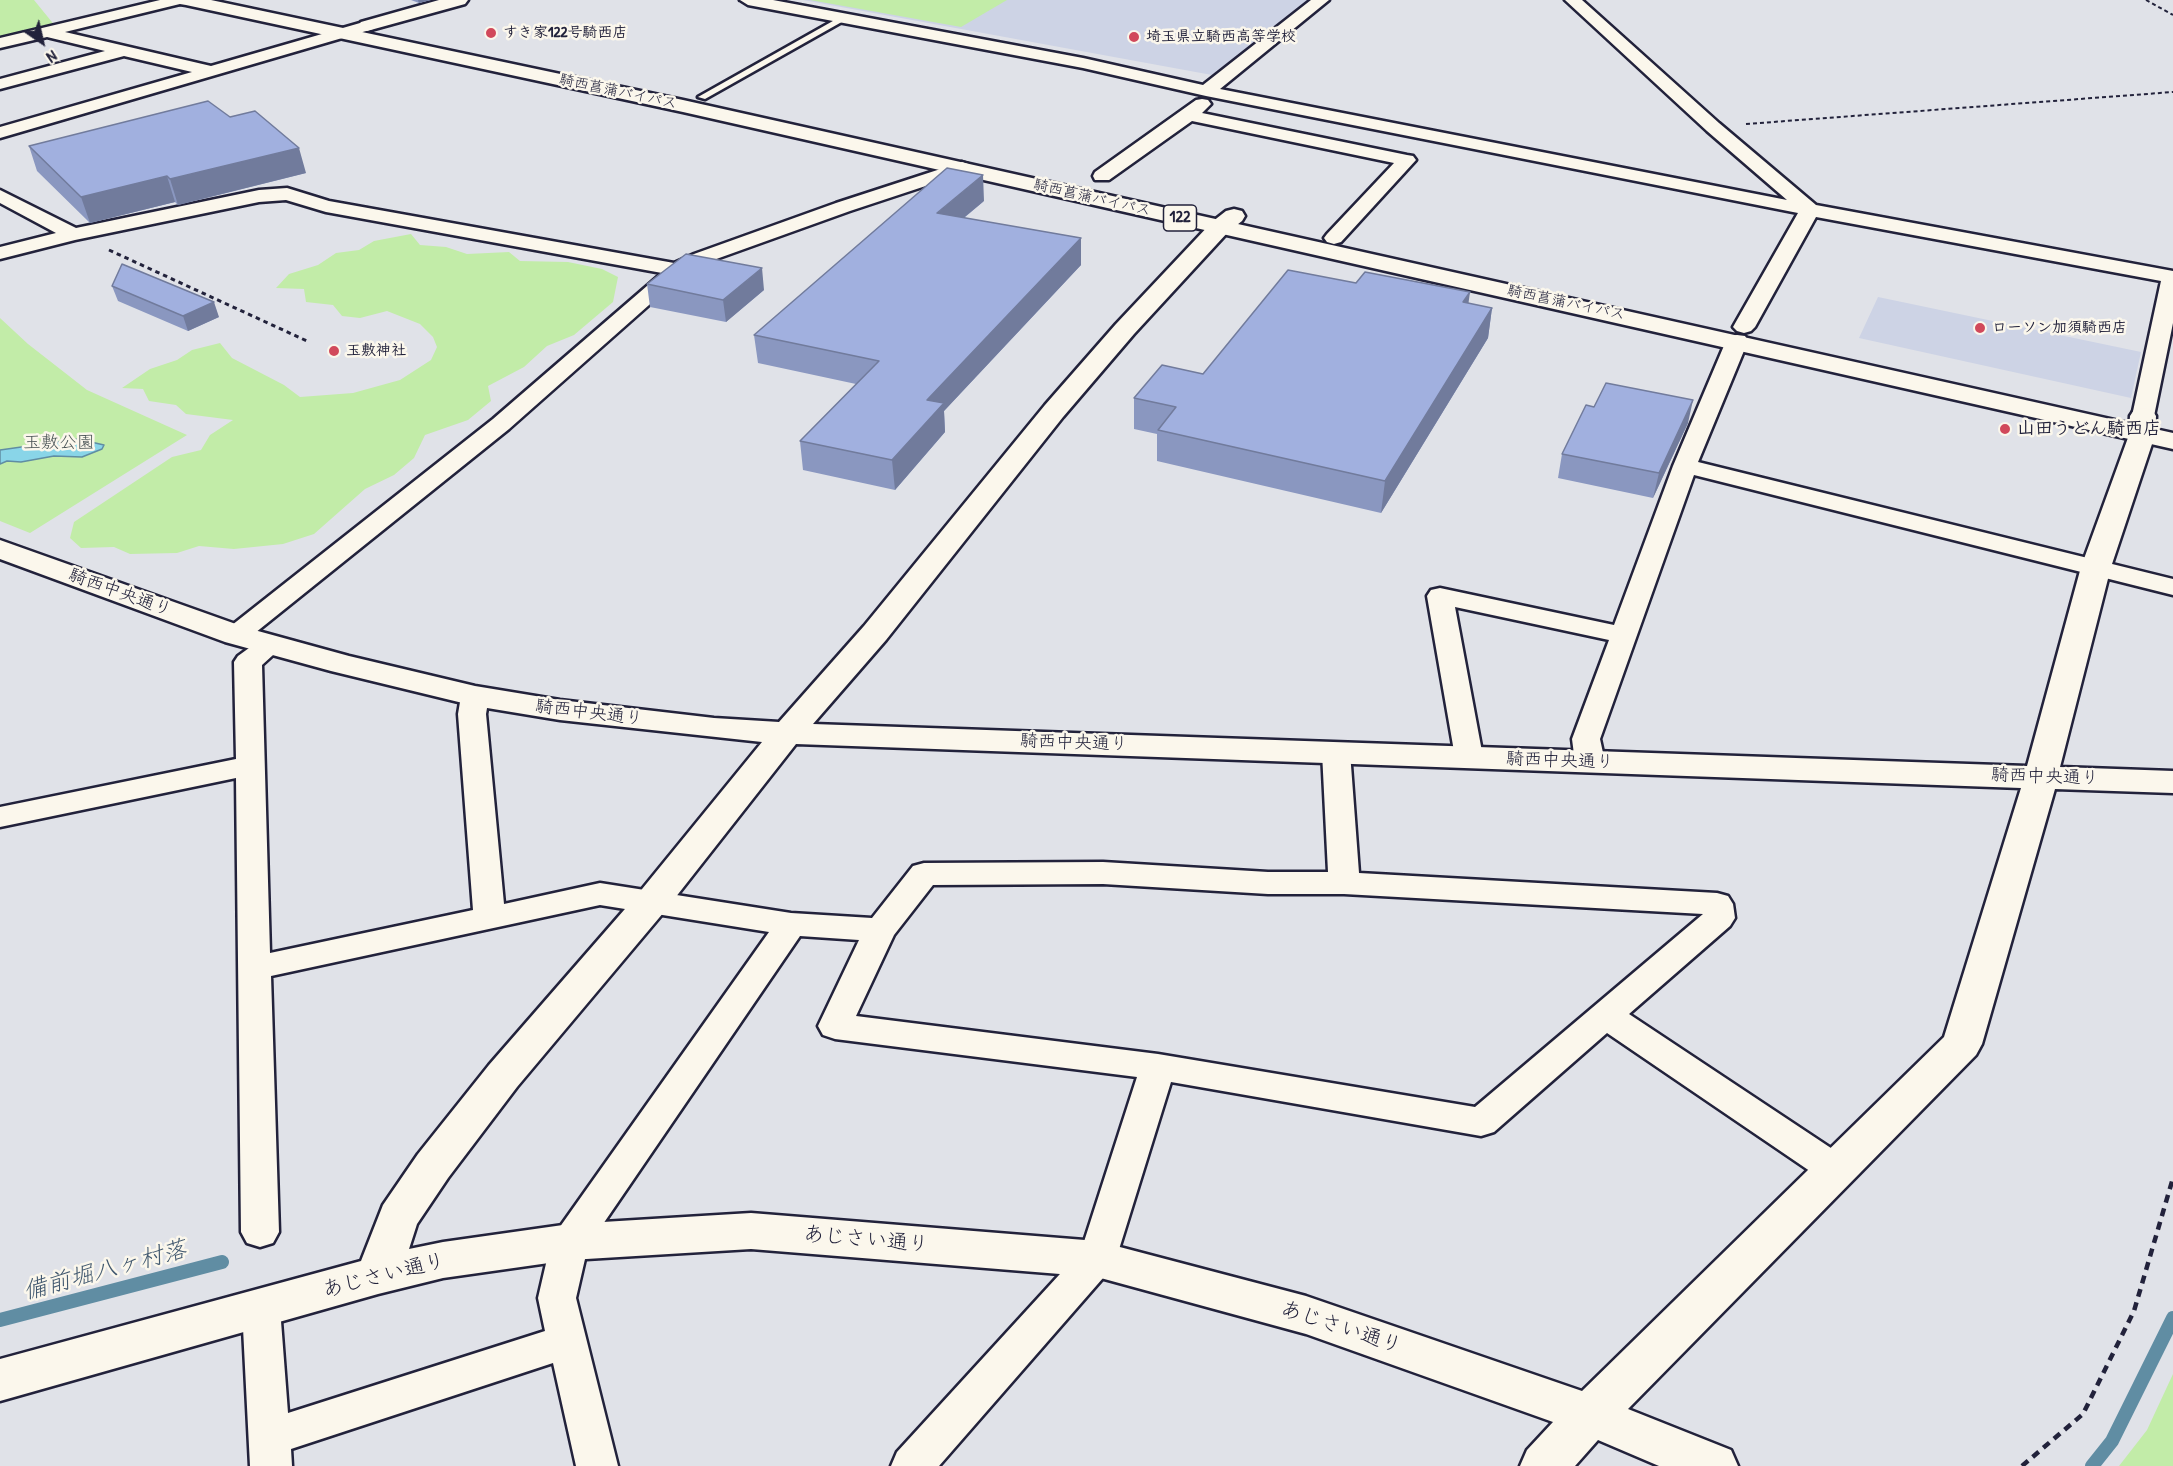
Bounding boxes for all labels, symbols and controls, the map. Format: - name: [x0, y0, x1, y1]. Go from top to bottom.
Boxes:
- north arrow: [12, 12, 72, 72]
- place label: すき家122号騎西店: [503, 24, 627, 42]
- marker: すき家122号騎西店: [484, 26, 498, 40]
- place label: 埼玉県立騎西高等学校: [1146, 28, 1296, 46]
- marker: 埼玉県立騎西高等学校: [1127, 30, 1141, 44]
- text: N: [42, 45, 62, 68]
- street label: 騎西菖蒲バイパス: [557, 71, 679, 113]
- street label: 騎西菖蒲バイパス: [1032, 176, 1152, 220]
- road number: 122: [1164, 205, 1196, 231]
- street label: 騎西菖蒲バイパス: [1505, 282, 1627, 324]
- place label: ローソン加須騎西店: [1992, 319, 2127, 337]
- marker: ローソン加須騎西店: [1973, 321, 1987, 335]
- place label: 玉敷神社: [346, 342, 406, 360]
- marker: 玉敷神社: [327, 344, 341, 358]
- place label: 山田うどん騎西店: [2017, 418, 2161, 440]
- marker: 山田うどん騎西店: [1998, 422, 2012, 436]
- park label: 玉敷公園: [23, 432, 95, 454]
- street label: 騎西中央通り: [66, 564, 174, 622]
- street label: 騎西中央通り: [534, 696, 644, 730]
- street label: 騎西中央通り: [1020, 730, 1128, 756]
- street label: 騎西中央通り: [1506, 748, 1614, 774]
- street label: 騎西中央通り: [1991, 764, 2099, 790]
- street label: あじさい通り: [802, 1222, 930, 1258]
- water label: 備前堀八ヶ村落: [20, 1235, 190, 1307]
- street label: あじさい通り: [320, 1249, 448, 1303]
- street label: あじさい通り: [1277, 1297, 1405, 1359]

